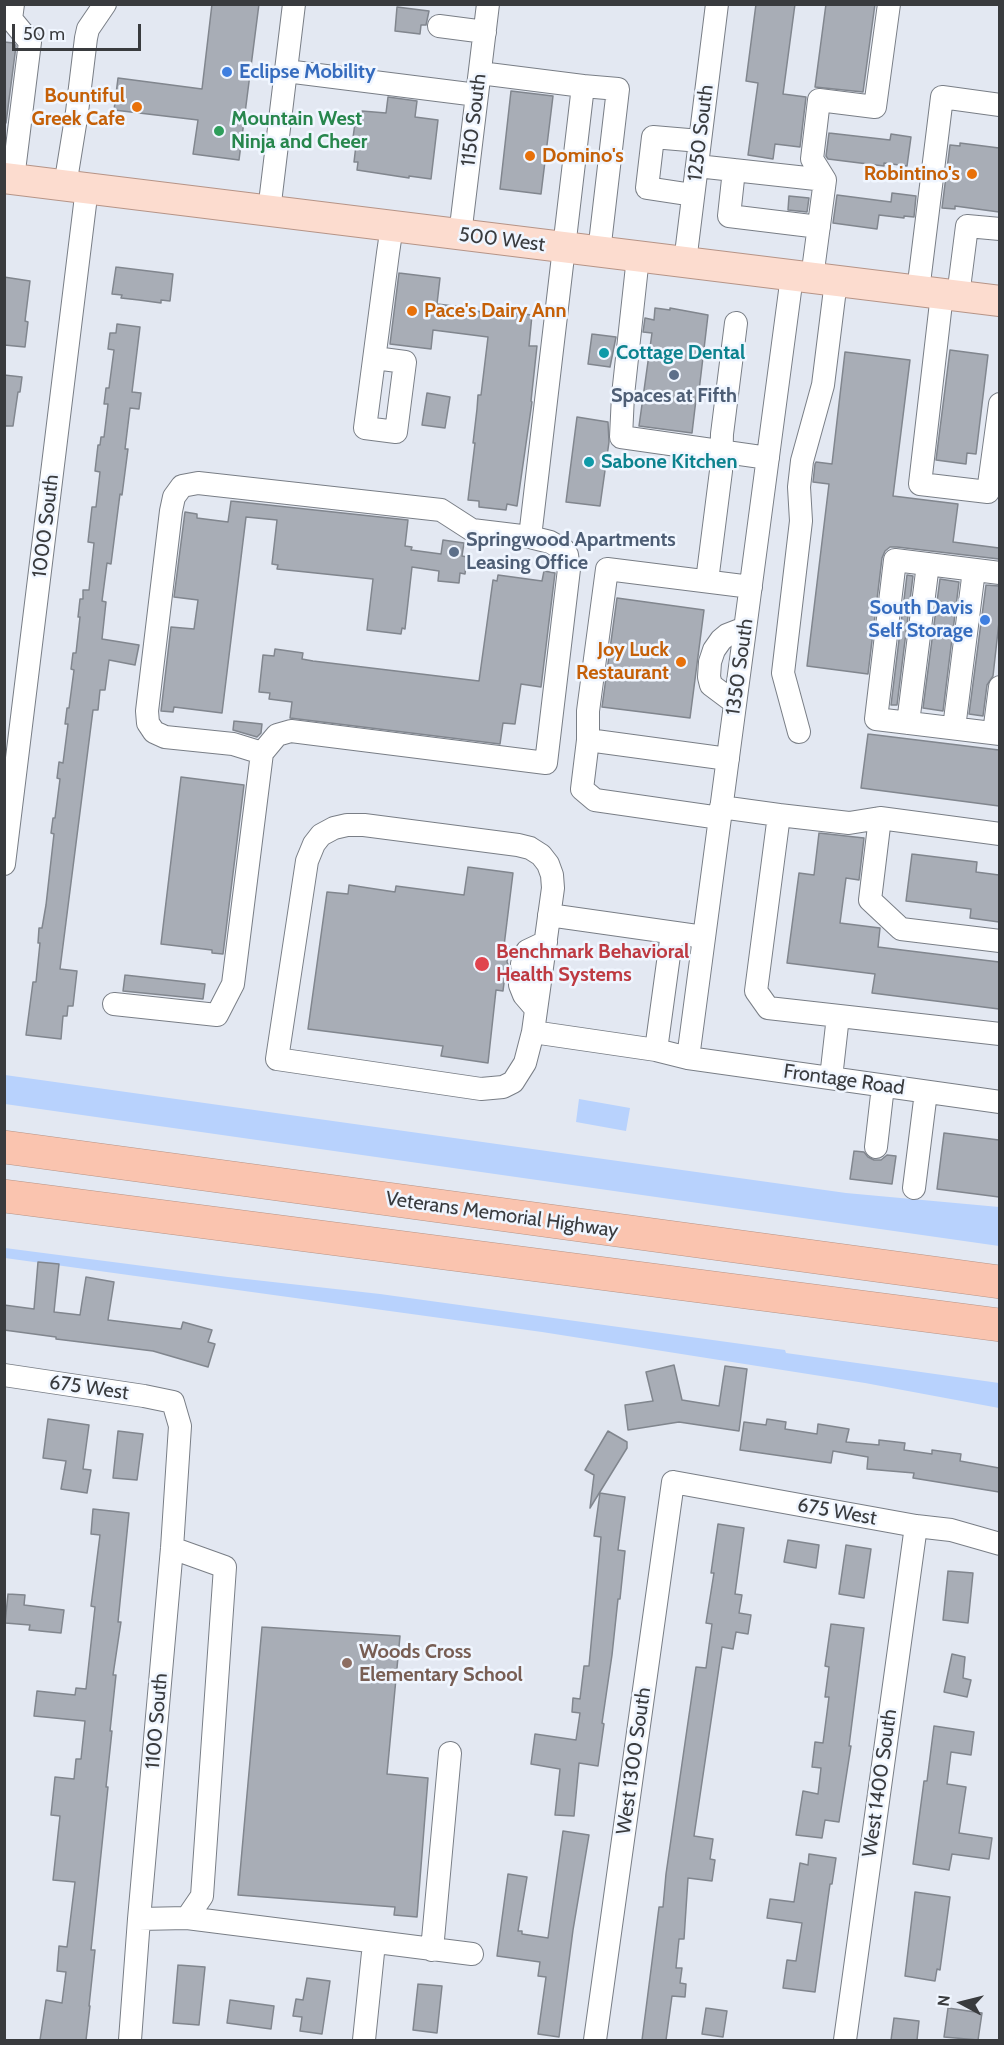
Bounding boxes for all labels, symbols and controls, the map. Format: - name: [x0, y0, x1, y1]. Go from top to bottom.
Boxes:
- scale bar: [15, 12, 144, 50]
- text: 50 m: [23, 23, 65, 45]
- place label: Eclipse Mobility: [239, 60, 376, 84]
- marker: Eclipse Mobility: [220, 65, 234, 79]
- street label: 1150 South: [456, 72, 492, 168]
- street label: 1250 South: [683, 83, 719, 183]
- place label: Bountiful Greek Cafe: [32, 84, 125, 131]
- marker: Bountiful Greek Cafe: [130, 100, 144, 114]
- place label: Mountain West Ninja and Cheer: [231, 107, 367, 154]
- marker: Mountain West Ninja and Cheer: [212, 124, 226, 138]
- place label: Domino's: [542, 144, 624, 168]
- marker: Domino's: [523, 149, 537, 163]
- place label: Robintino's: [864, 162, 960, 186]
- marker: Robintino's: [965, 167, 979, 181]
- street label: 500 West: [458, 223, 546, 257]
- place label: Pace's Dairy Ann: [424, 299, 566, 323]
- marker: Pace's Dairy Ann: [405, 304, 419, 318]
- place label: Cottage Dental: [616, 341, 745, 365]
- marker: Cottage Dental: [597, 346, 611, 360]
- marker: Spaces at Fifth: [667, 368, 681, 382]
- place label: Spaces at Fifth: [611, 384, 737, 408]
- place label: Sabone Kitchen: [601, 450, 737, 474]
- marker: Sabone Kitchen: [582, 455, 596, 469]
- street label: 1000 South: [28, 473, 64, 579]
- place label: Springwood Apartments Leasing Office: [466, 528, 676, 575]
- marker: Springwood Apartments Leasing Office: [447, 545, 461, 559]
- place label: South Davis Self Storage: [868, 596, 973, 643]
- marker: South Davis Self Storage: [978, 613, 992, 627]
- street label: 1350 South: [721, 617, 759, 717]
- place label: Joy Luck Restaurant: [576, 638, 669, 685]
- marker: Joy Luck Restaurant: [674, 655, 688, 669]
- place label: Benchmark Behavioral Health Systems: [496, 940, 689, 987]
- marker: Benchmark Behavioral Health Systems: [473, 955, 491, 973]
- street label: Frontage Road: [782, 1060, 906, 1100]
- street label: Veterans Memorial Highway: [384, 1187, 620, 1243]
- street label: 675 West: [48, 1371, 130, 1405]
- street label: 675 West: [796, 1493, 878, 1531]
- place label: Woods Cross Elementary School: [359, 1640, 523, 1687]
- marker: Woods Cross Elementary School: [340, 1656, 354, 1670]
- street label: 1100 South: [141, 1672, 173, 1770]
- street label: West 1300 South: [612, 1686, 656, 1836]
- street label: West 1400 South: [858, 1707, 902, 1859]
- north arrow: [932, 1973, 992, 2033]
- text: N: [934, 1994, 954, 2008]

